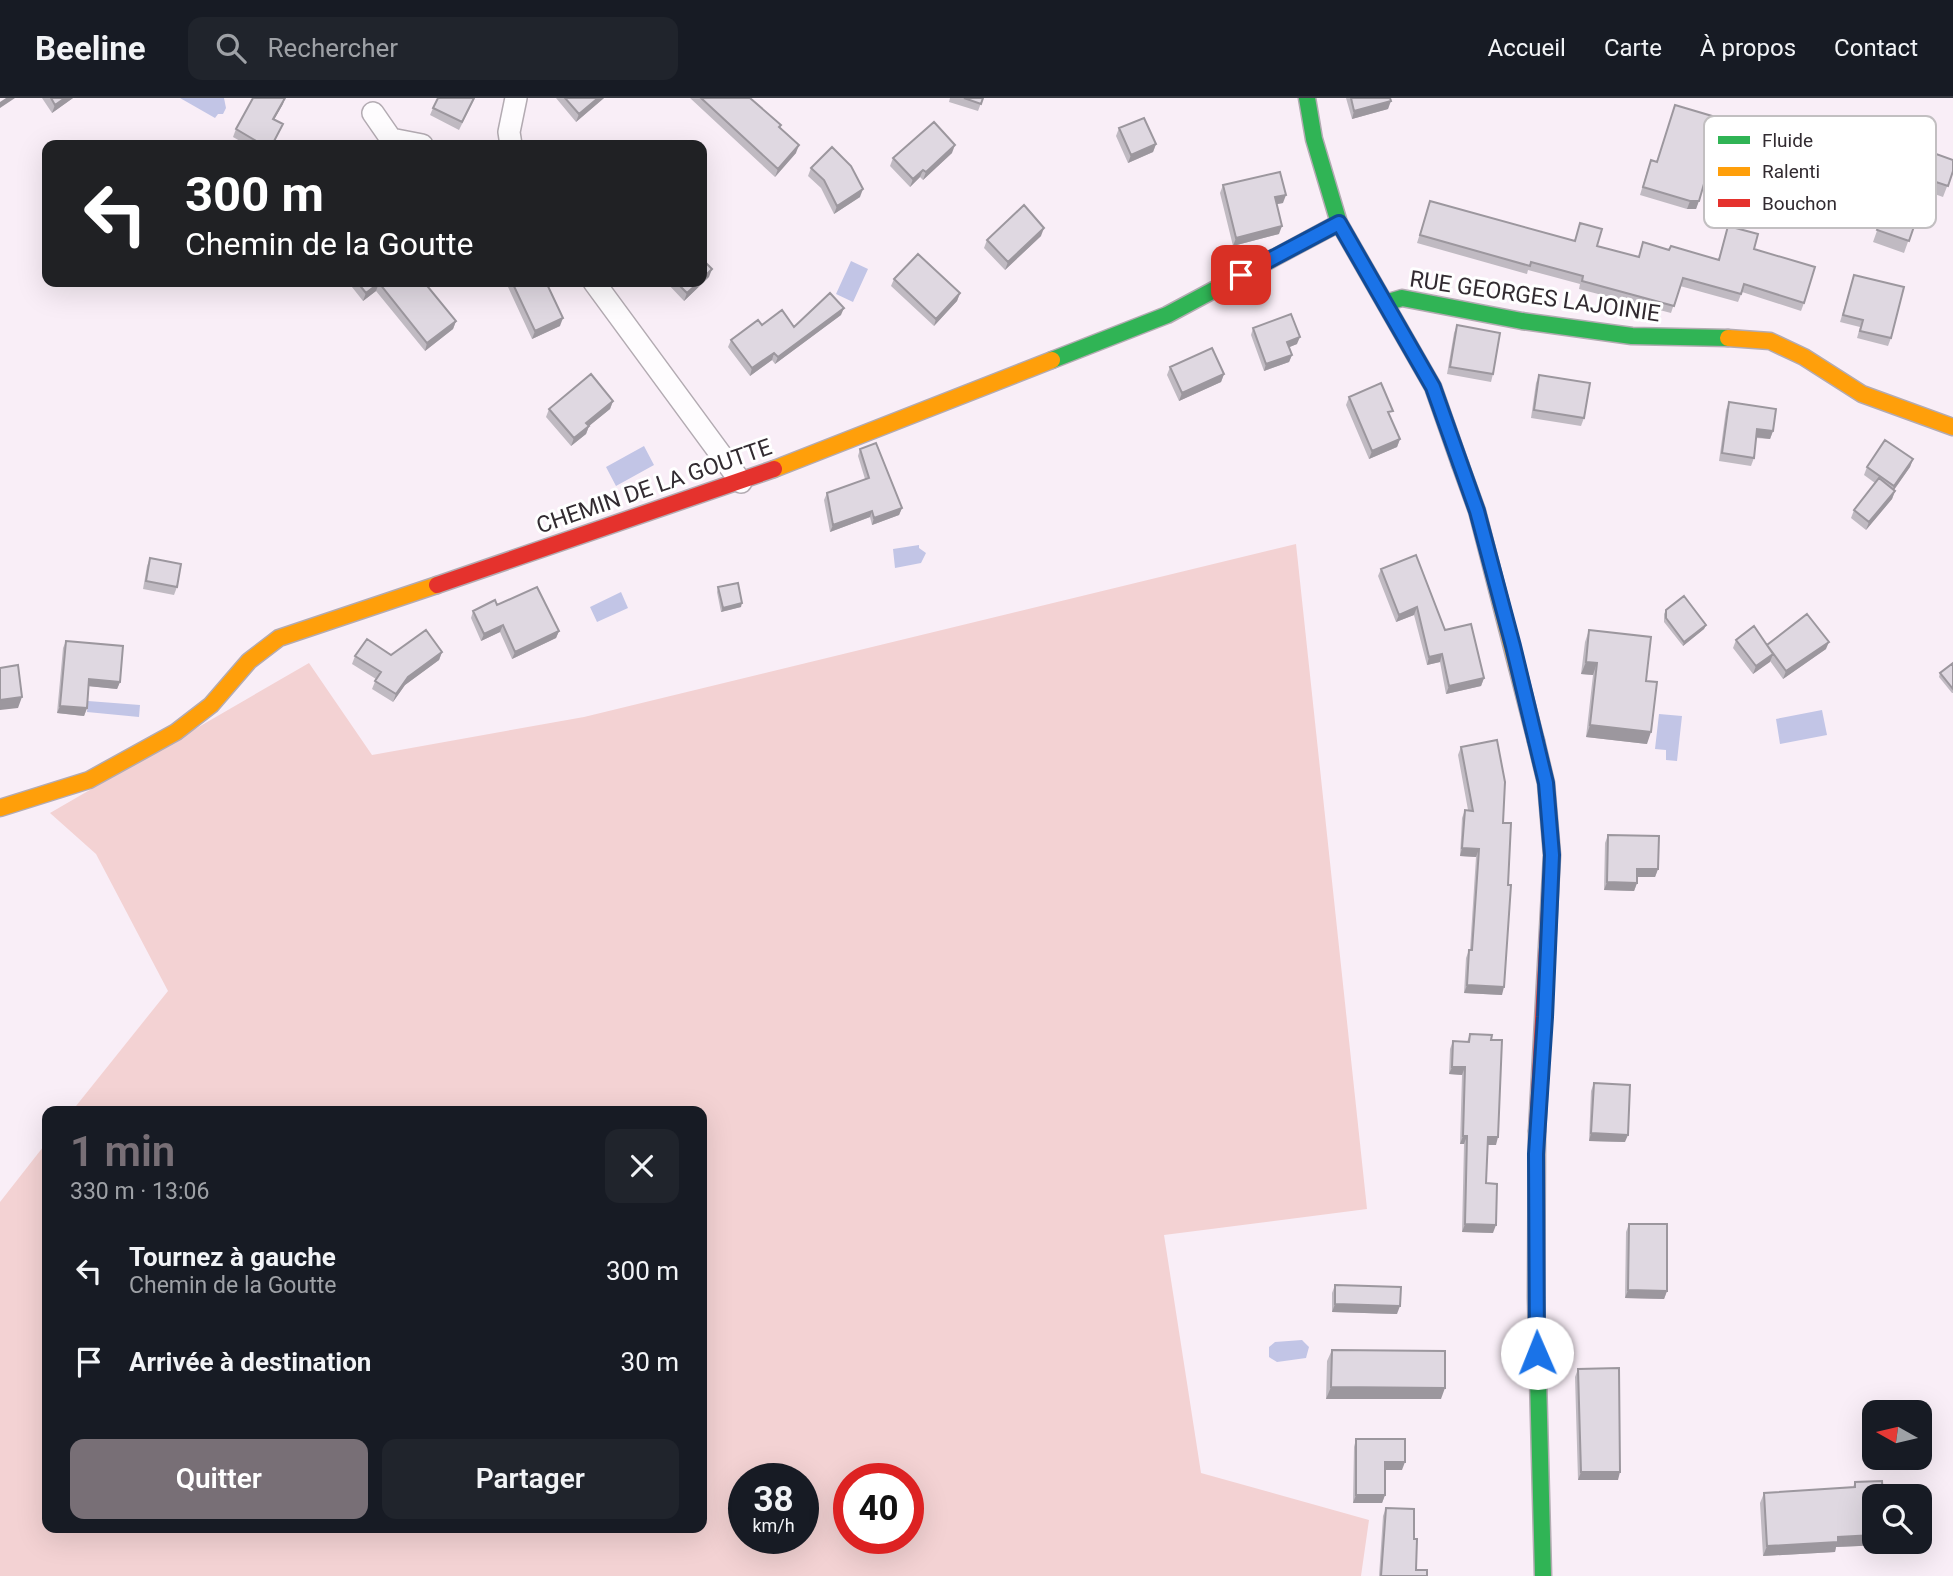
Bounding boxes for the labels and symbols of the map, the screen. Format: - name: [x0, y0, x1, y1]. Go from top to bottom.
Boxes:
- legend: [1704, 116, 1936, 228]
- text: Fluide: [1762, 129, 1813, 152]
- text: Ralenti: [1762, 160, 1820, 183]
- text: Bouchon: [1762, 192, 1837, 215]
- pin: [1211, 245, 1271, 305]
- street label: RUE GEORGES LAJOINIE: [1408, 266, 1662, 327]
- street label: CHEMIN DE LA GOUTTE: [533, 433, 775, 539]
- position arrow: [1500, 1316, 1574, 1390]
- north arrow: [1862, 1400, 1932, 1470]
- speed limit sign: 40: [833, 1463, 924, 1554]

